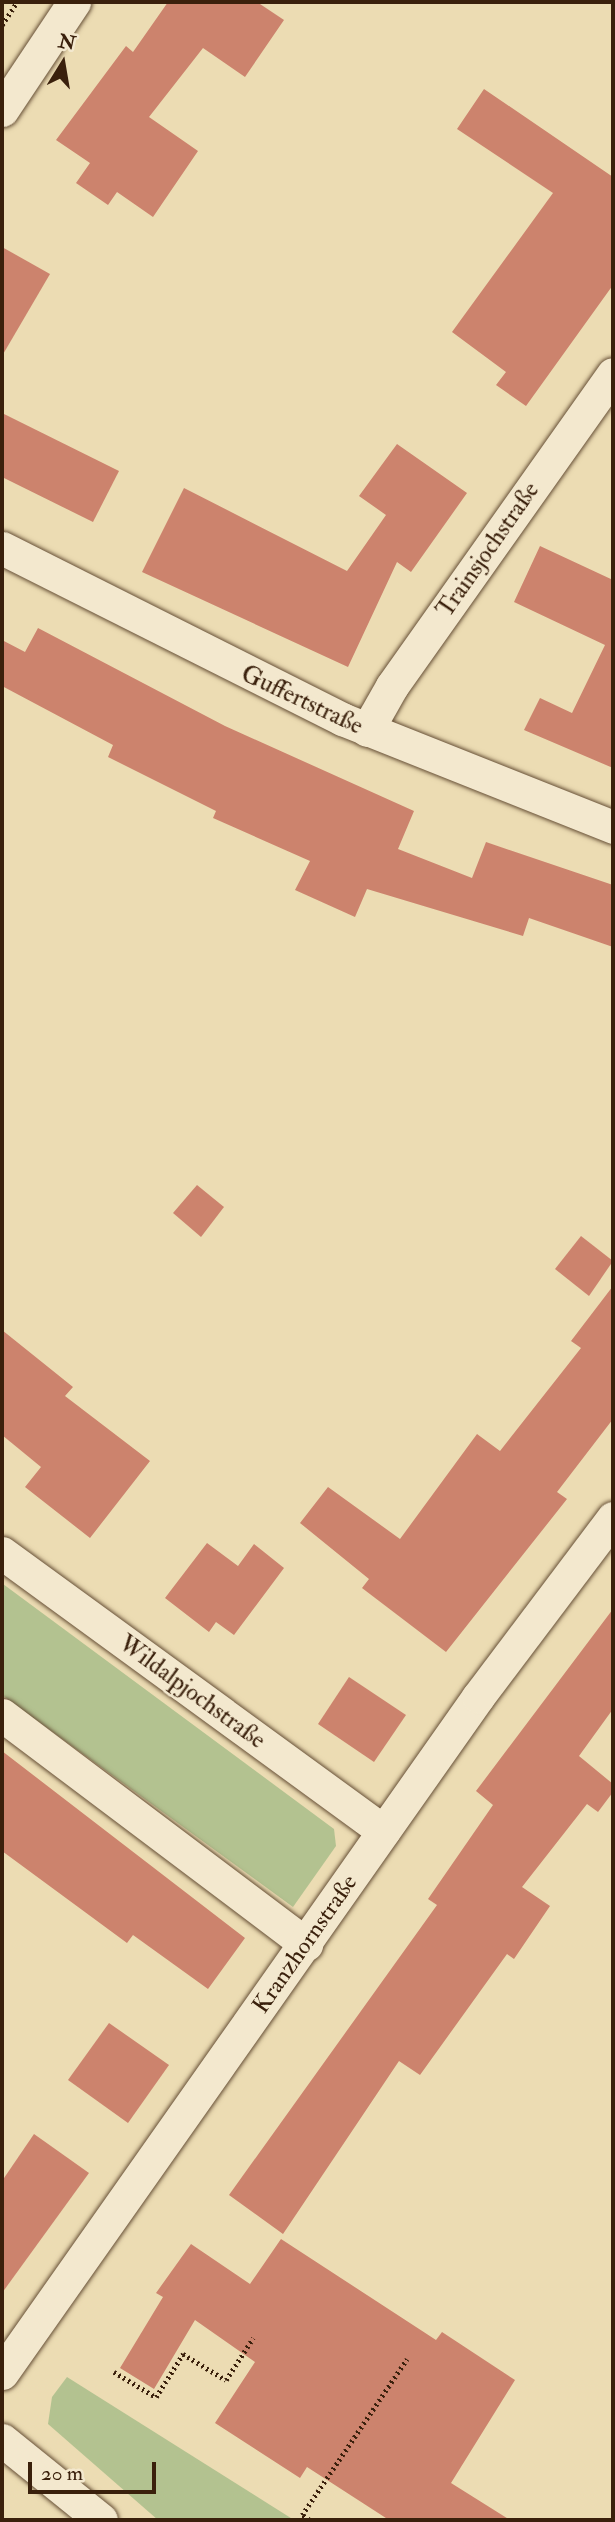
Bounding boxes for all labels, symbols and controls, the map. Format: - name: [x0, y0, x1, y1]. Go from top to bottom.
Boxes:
- north arrow: [28, 28, 98, 98]
- text: N: [56, 29, 78, 56]
- street label: Trainsjochstraße: [431, 477, 545, 623]
- street label: Guffertstraße: [237, 659, 367, 741]
- street label: Wildalpjochstraße: [113, 1629, 271, 1755]
- street label: Kranzhornstraße: [247, 1869, 363, 2019]
- scale bar: [32, 2448, 159, 2492]
- text: 20 m: [41, 2460, 83, 2487]

